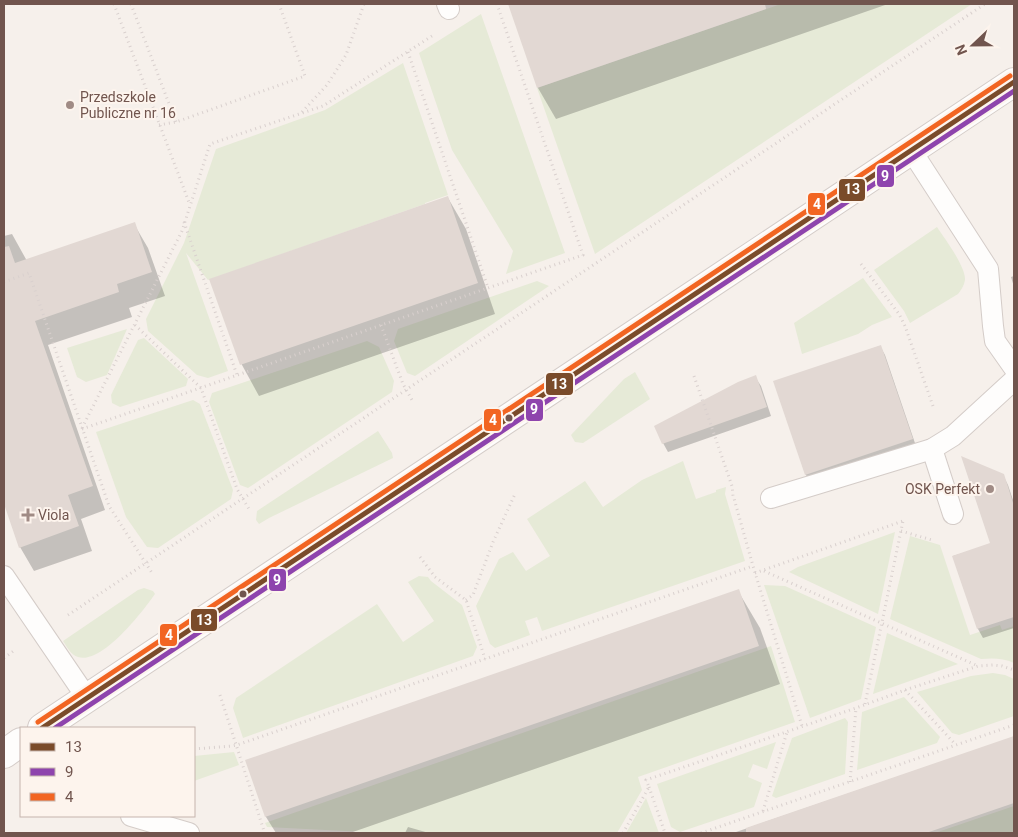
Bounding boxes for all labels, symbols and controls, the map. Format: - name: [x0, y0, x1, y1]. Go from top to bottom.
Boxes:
- north arrow: [948, 20, 998, 70]
- text: N: [952, 42, 970, 57]
- place label: Przedszkole Publiczne nr 16: [80, 89, 176, 121]
- marker: Przedszkole Publiczne nr 16: [64, 99, 76, 111]
- line badge: 9: [876, 164, 895, 188]
- text: 9: [881, 168, 889, 184]
- line badge: 13: [838, 178, 866, 202]
- text: 13: [844, 181, 860, 197]
- line badge: 4: [807, 192, 826, 216]
- text: 4: [813, 196, 821, 212]
- line badge: 13: [545, 372, 574, 396]
- text: 13: [551, 376, 567, 392]
- line badge: 9: [525, 398, 544, 422]
- text: 9: [530, 401, 538, 417]
- line badge: 4: [483, 408, 502, 432]
- text: 4: [489, 412, 497, 428]
- unlabelled marker: [504, 413, 514, 423]
- place label: OSK Perfekt: [905, 481, 980, 497]
- marker: OSK Perfekt: [984, 483, 996, 495]
- place label: Viola: [38, 507, 69, 523]
- marker: Viola: [22, 509, 34, 521]
- line badge: 9: [268, 568, 287, 592]
- text: 9: [273, 572, 281, 588]
- unlabelled marker: [238, 589, 248, 599]
- line badge: 13: [190, 608, 218, 632]
- text: 13: [196, 612, 212, 628]
- line badge: 4: [159, 623, 178, 647]
- text: 4: [165, 627, 173, 643]
- legend: [20, 727, 195, 817]
- text: 13: [65, 738, 82, 756]
- text: 9: [65, 763, 73, 781]
- text: 4: [65, 788, 74, 806]

